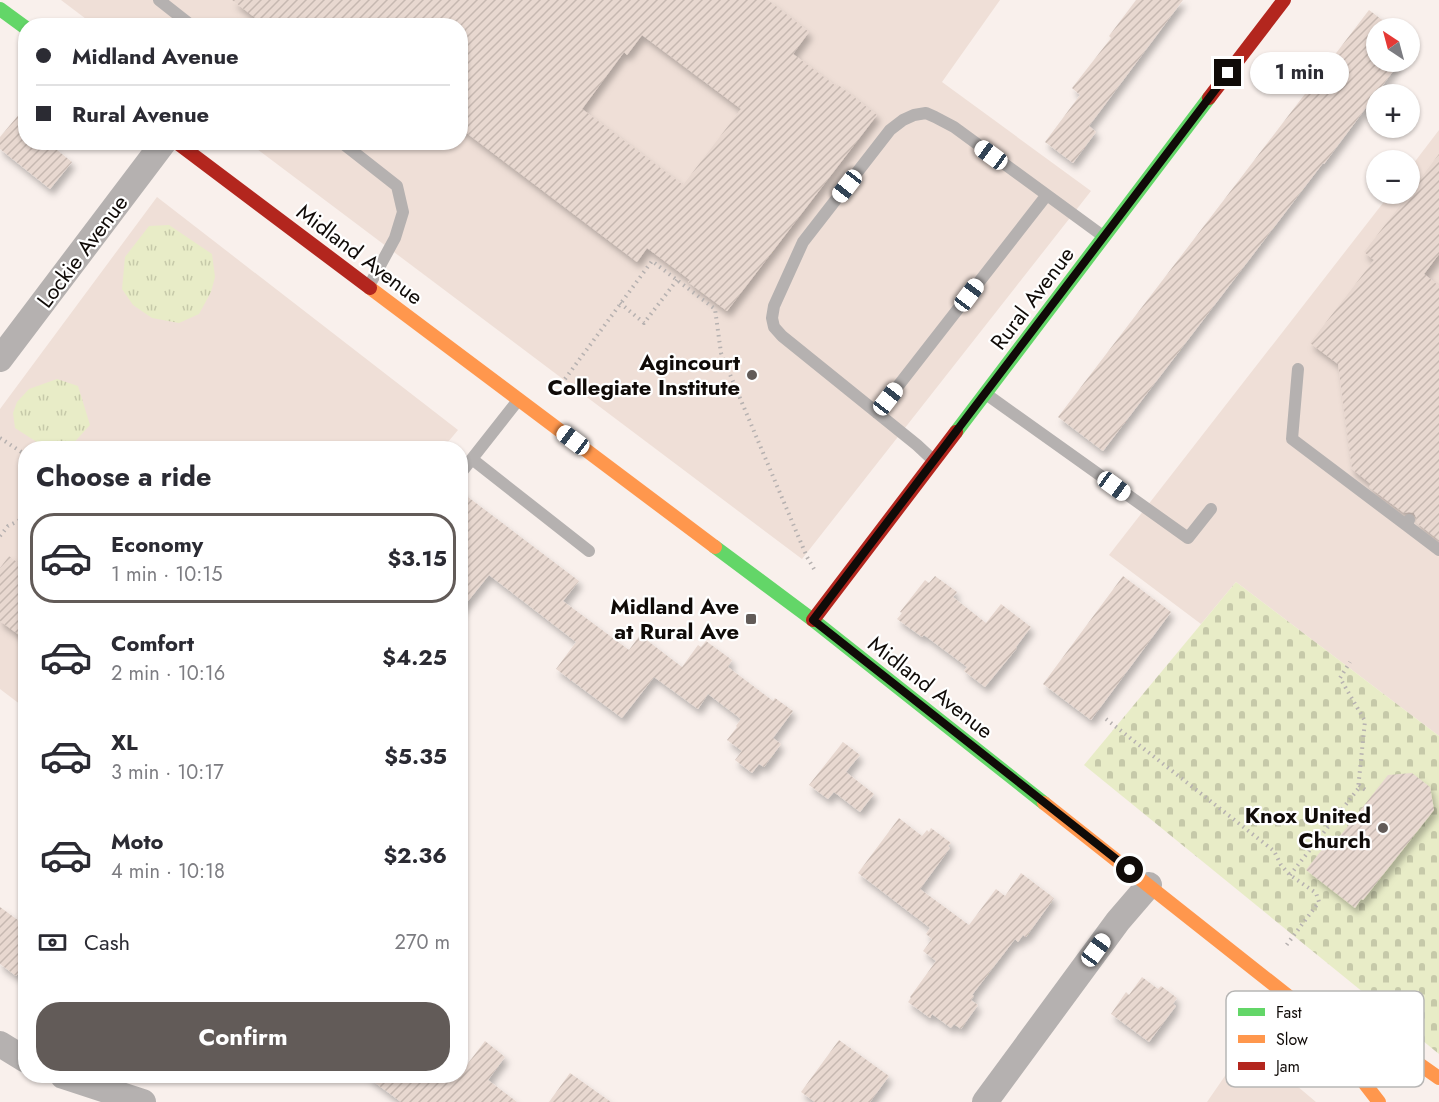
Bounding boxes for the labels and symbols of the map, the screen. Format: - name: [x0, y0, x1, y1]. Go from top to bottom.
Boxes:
- north arrow: [1366, 18, 1420, 72]
- callout: 1 min: [1249, 52, 1348, 94]
- route end: [1214, 59, 1241, 86]
- car: [971, 137, 1011, 173]
- car: [829, 166, 865, 206]
- street label: Lockie Avenue: [29, 188, 135, 314]
- street label: Midland Avenue: [290, 196, 430, 312]
- street label: Rural Avenue: [982, 240, 1082, 356]
- car: [951, 275, 987, 315]
- place label: Agincourt Collegiate Institute: [548, 346, 740, 403]
- marker: Agincourt Collegiate Institute: [745, 368, 759, 382]
- car: [870, 379, 906, 419]
- car: [553, 422, 593, 458]
- car: [1094, 468, 1134, 504]
- place label: Midland Ave at Rural Ave: [610, 590, 739, 647]
- marker: Midland Ave at Rural Ave: [744, 612, 758, 626]
- street label: Midland Avenue: [862, 628, 1000, 746]
- place label: Knox United Church: [1245, 799, 1371, 856]
- marker: Knox United Church: [1376, 821, 1390, 835]
- route start: [1116, 856, 1143, 883]
- car: [1078, 930, 1114, 970]
- legend: [1226, 991, 1424, 1087]
- text: Fast: [1276, 1001, 1302, 1024]
- text: Slow: [1276, 1028, 1308, 1051]
- text: Jam: [1274, 1055, 1300, 1078]

